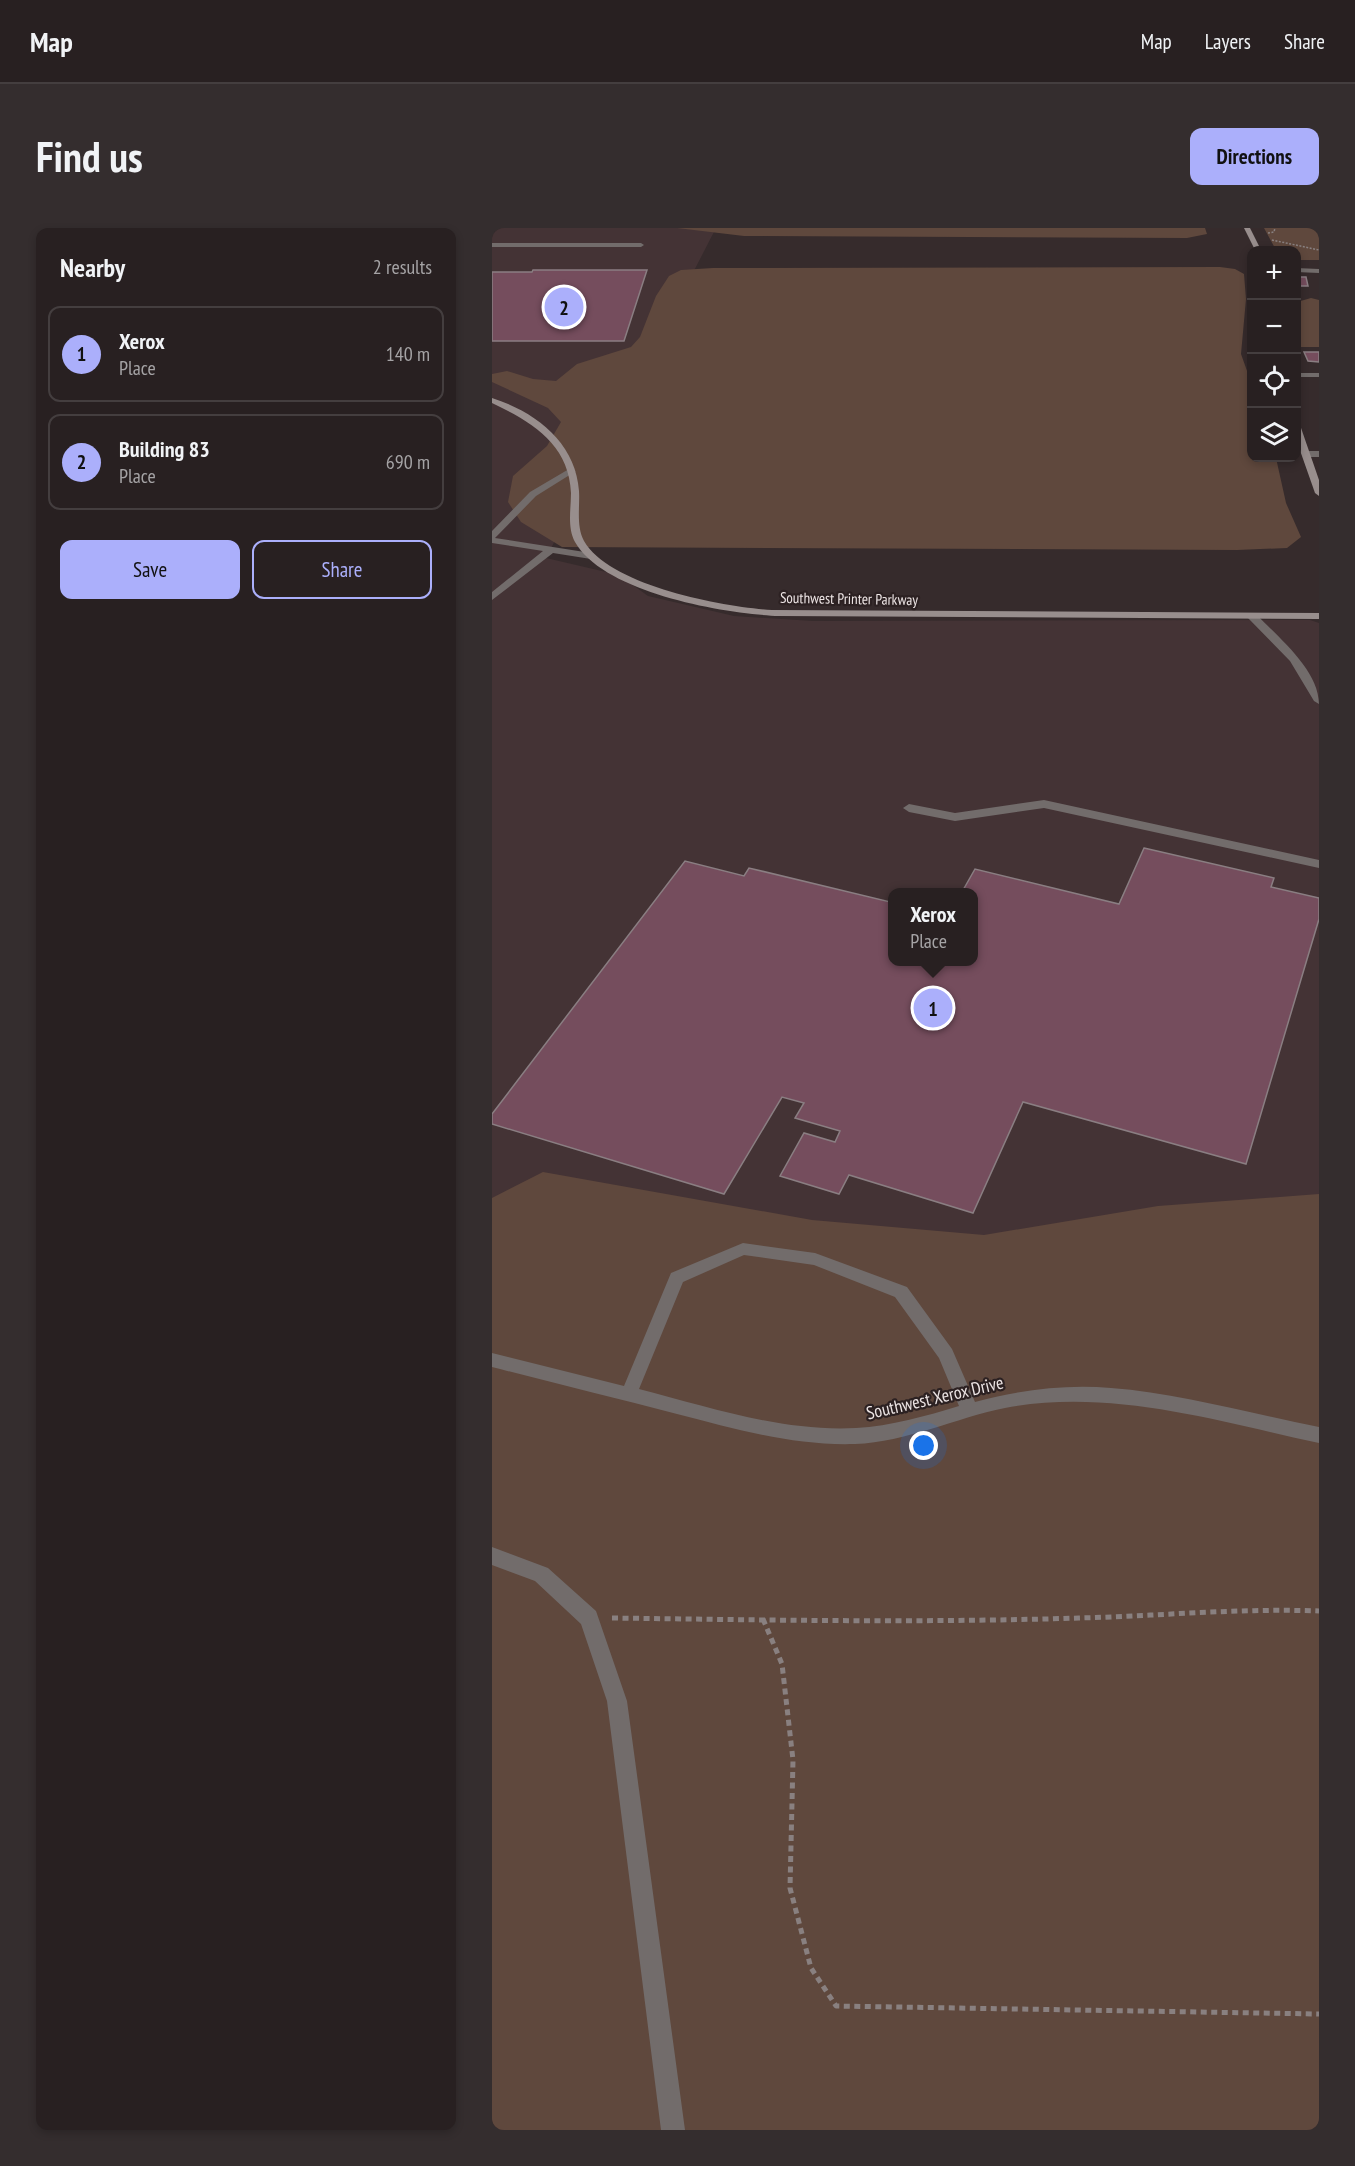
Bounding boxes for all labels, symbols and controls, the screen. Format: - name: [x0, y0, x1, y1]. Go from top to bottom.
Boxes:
- text: Map: [30, 23, 73, 60]
- text: Map: [1141, 28, 1172, 55]
- text: Layers: [1205, 28, 1251, 55]
- text: Share: [1284, 28, 1325, 55]
- button: Directions: [1190, 128, 1319, 185]
- text: Find us: [36, 129, 143, 184]
- map controls: [1247, 246, 1301, 462]
- button: +: [1247, 246, 1301, 300]
- text: Nearby: [60, 251, 125, 284]
- text: 2 results: [373, 254, 432, 280]
- pin: 2: [544, 284, 584, 329]
- button: −: [1247, 300, 1301, 354]
- text: Xerox: [119, 327, 165, 355]
- text: 1: [77, 341, 86, 367]
- text: 140 m: [386, 341, 430, 367]
- button: locate: [1247, 354, 1301, 408]
- text: Place: [119, 355, 156, 381]
- button: layers: [1247, 408, 1301, 462]
- text: Building 83: [119, 435, 210, 463]
- text: 2: [77, 449, 86, 475]
- text: 690 m: [386, 449, 430, 475]
- text: Place: [119, 463, 156, 489]
- button: Save: [60, 540, 240, 599]
- button: Share: [252, 540, 432, 599]
- street label: Southwest Printer Parkway: [780, 588, 919, 609]
- popup: [888, 888, 978, 966]
- text: Xerox: [910, 900, 956, 928]
- text: Place: [910, 928, 947, 954]
- pin: 1: [914, 986, 952, 1030]
- street label: Southwest Xerox Drive: [864, 1371, 1006, 1424]
- your location: [909, 1431, 938, 1460]

